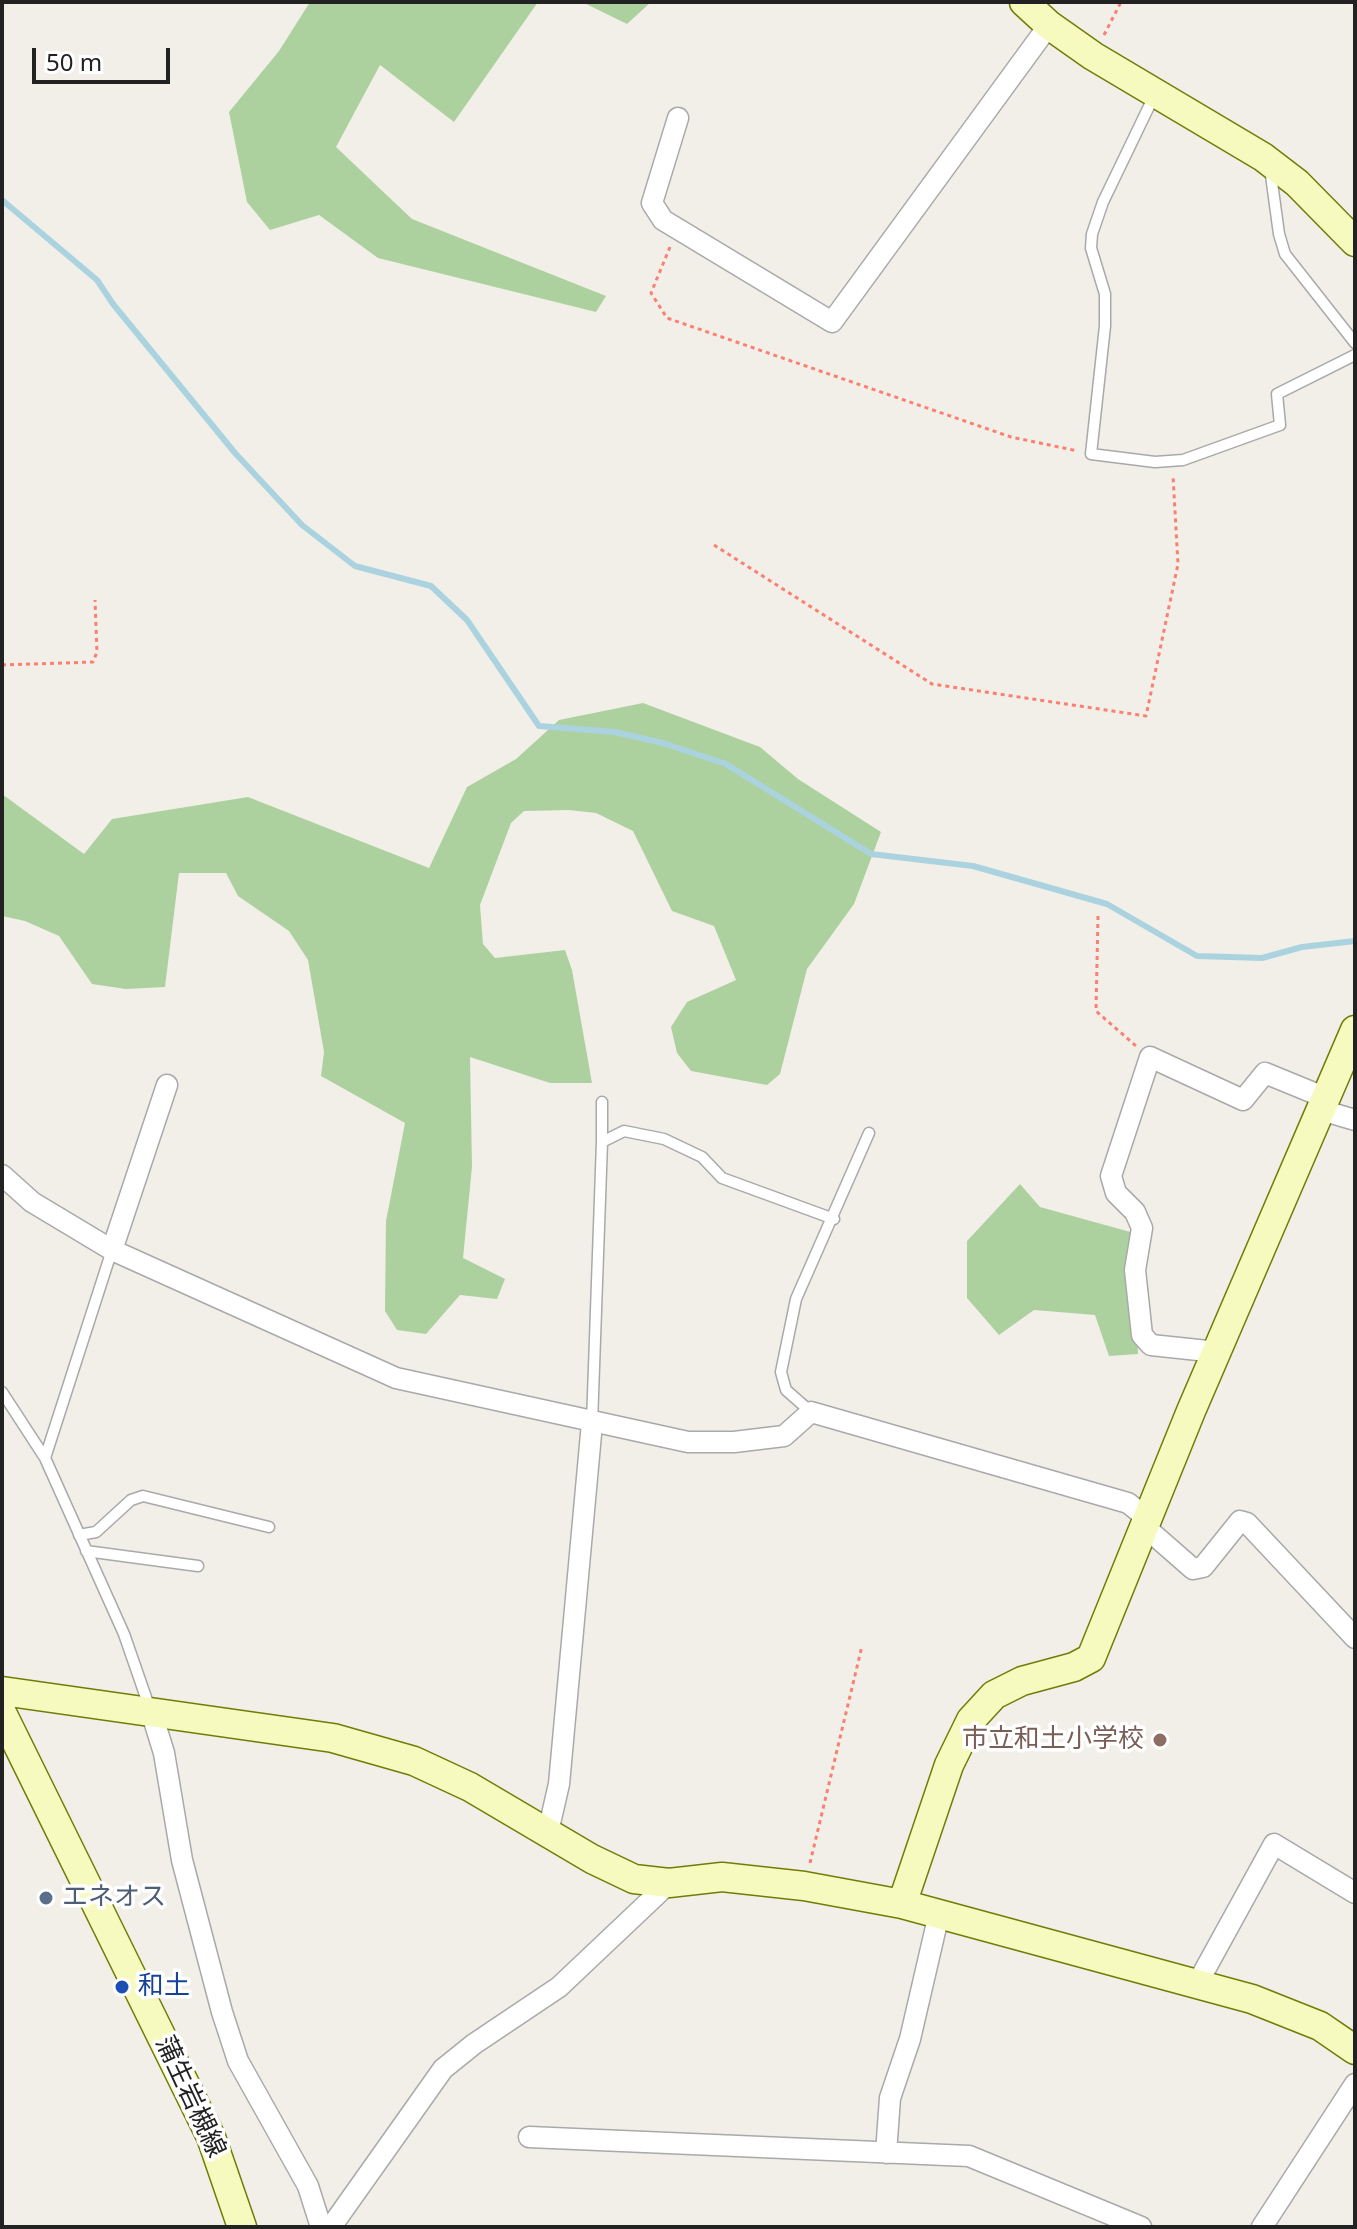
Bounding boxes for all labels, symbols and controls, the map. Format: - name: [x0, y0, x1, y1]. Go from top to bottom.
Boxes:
- scale bar: [36, 32, 174, 82]
- text: 50 m: [46, 45, 102, 78]
- place label: 市立和土小学校: [962, 1724, 1144, 1756]
- marker: 市立和土小学校: [1151, 1731, 1169, 1749]
- place label: エネオス: [62, 1882, 166, 1914]
- marker: エネオス: [37, 1889, 55, 1907]
- place label: 和土: [138, 1971, 190, 2003]
- marker: 和土: [113, 1978, 131, 1996]
- street label: 蒲生岩槻線: [148, 2031, 232, 2163]

